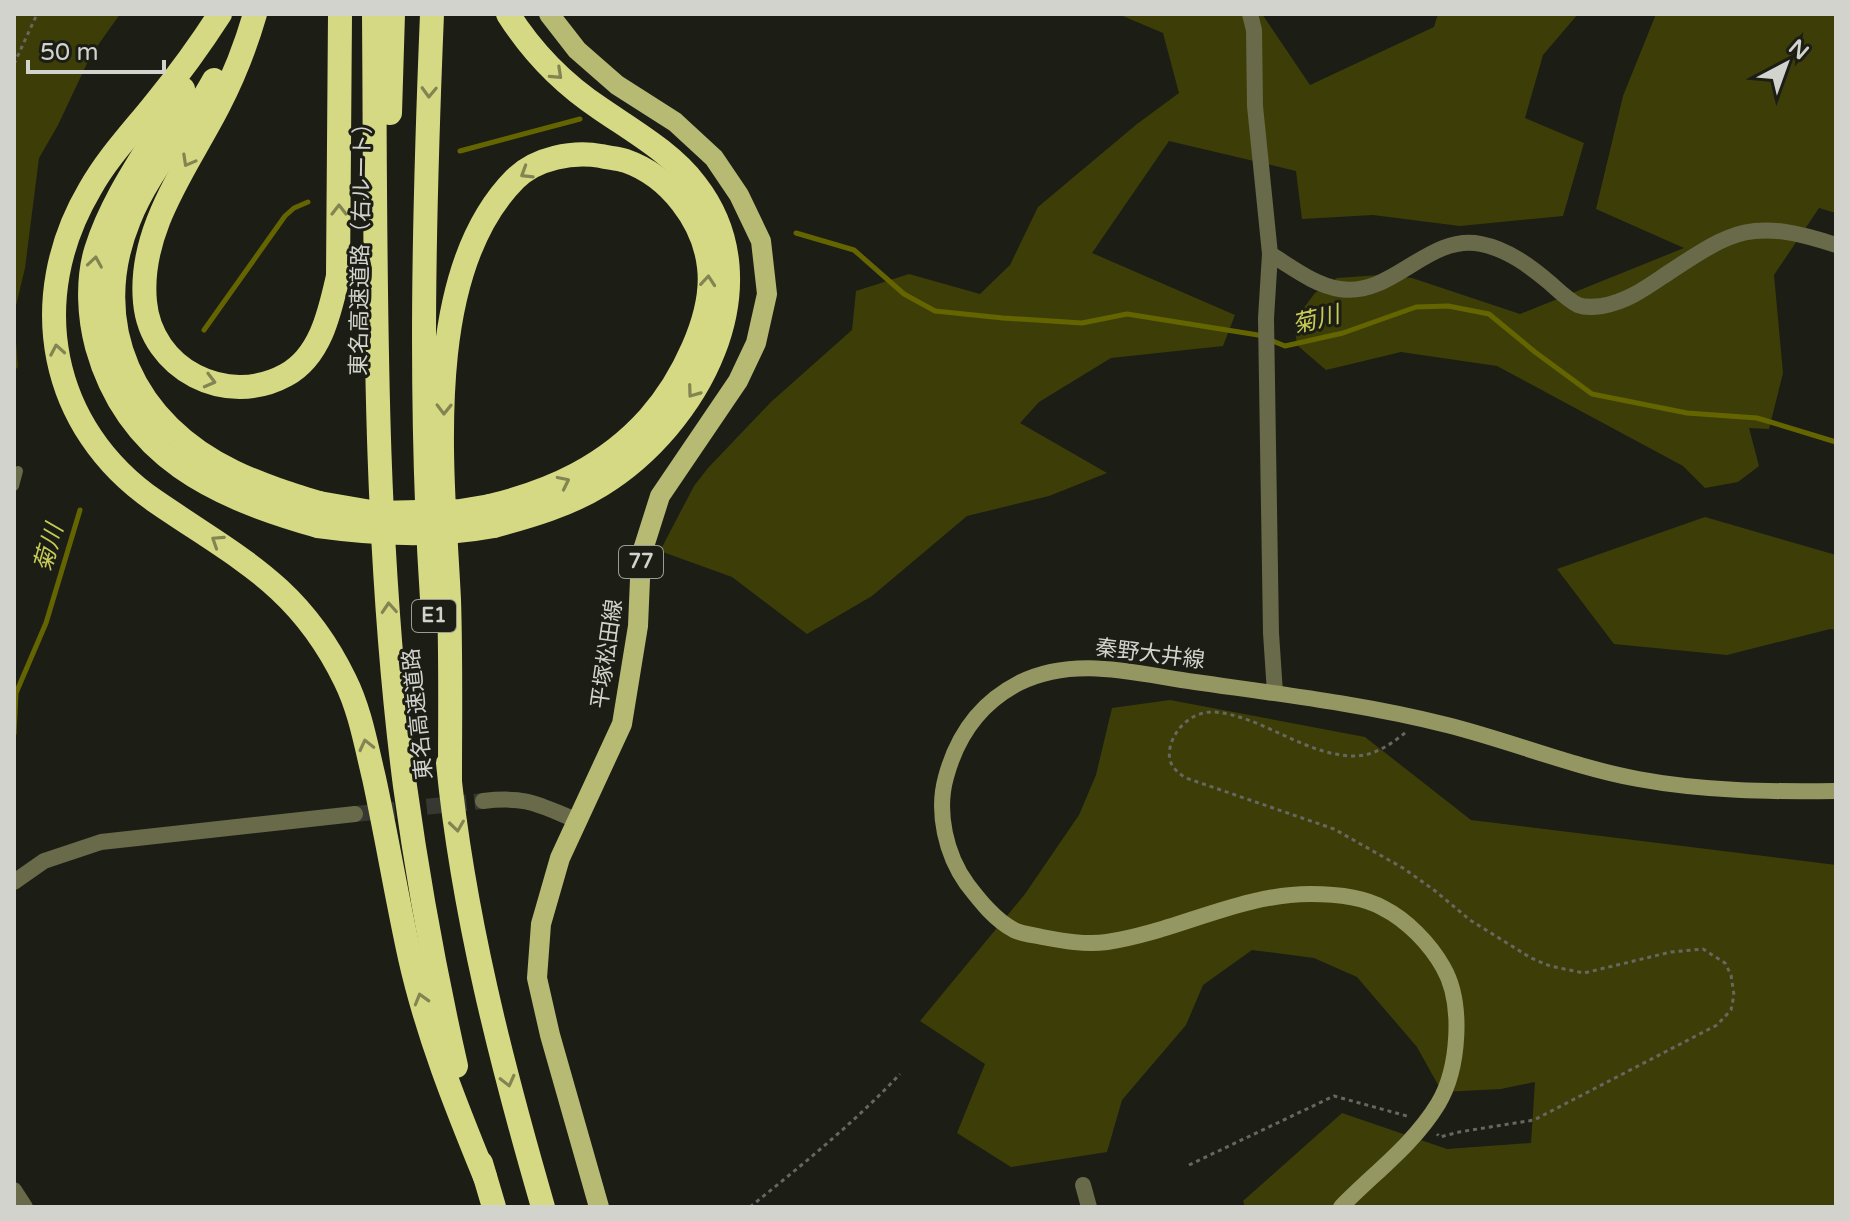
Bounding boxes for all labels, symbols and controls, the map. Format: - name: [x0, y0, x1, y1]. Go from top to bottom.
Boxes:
- scale bar: [28, 24, 164, 74]
- north arrow: [1746, 24, 1826, 104]
- text: N: [1783, 34, 1814, 65]
- text: 50 m: [40, 38, 98, 67]
- one-way arrow: [548, 65, 563, 79]
- one-way arrow: [421, 86, 438, 99]
- street label: 東名高速道路（右ルート）: [346, 112, 376, 376]
- one-way arrow: [182, 152, 198, 167]
- one-way arrow: [521, 163, 535, 178]
- one-way arrow: [330, 203, 347, 216]
- one-way arrow: [86, 255, 103, 269]
- one-way arrow: [699, 274, 716, 287]
- water label: 菊川: [1289, 299, 1346, 340]
- one-way arrow: [49, 343, 66, 357]
- one-way arrow: [203, 372, 216, 389]
- one-way arrow: [688, 383, 703, 398]
- one-way arrow: [435, 403, 453, 416]
- one-way arrow: [555, 476, 570, 491]
- water label: 菊川: [28, 518, 70, 575]
- one-way arrow: [211, 536, 226, 551]
- road number: 77: [619, 546, 663, 578]
- street label: 平塚松田線: [586, 598, 628, 710]
- road number: E1: [412, 600, 456, 632]
- one-way arrow: [380, 601, 397, 614]
- street label: 秦野大井線: [1094, 634, 1206, 674]
- street label: 東名高速道路: [398, 647, 438, 781]
- one-way arrow: [358, 738, 375, 752]
- one-way arrow: [448, 819, 465, 833]
- one-way arrow: [414, 992, 431, 1006]
- one-way arrow: [498, 1074, 515, 1088]

